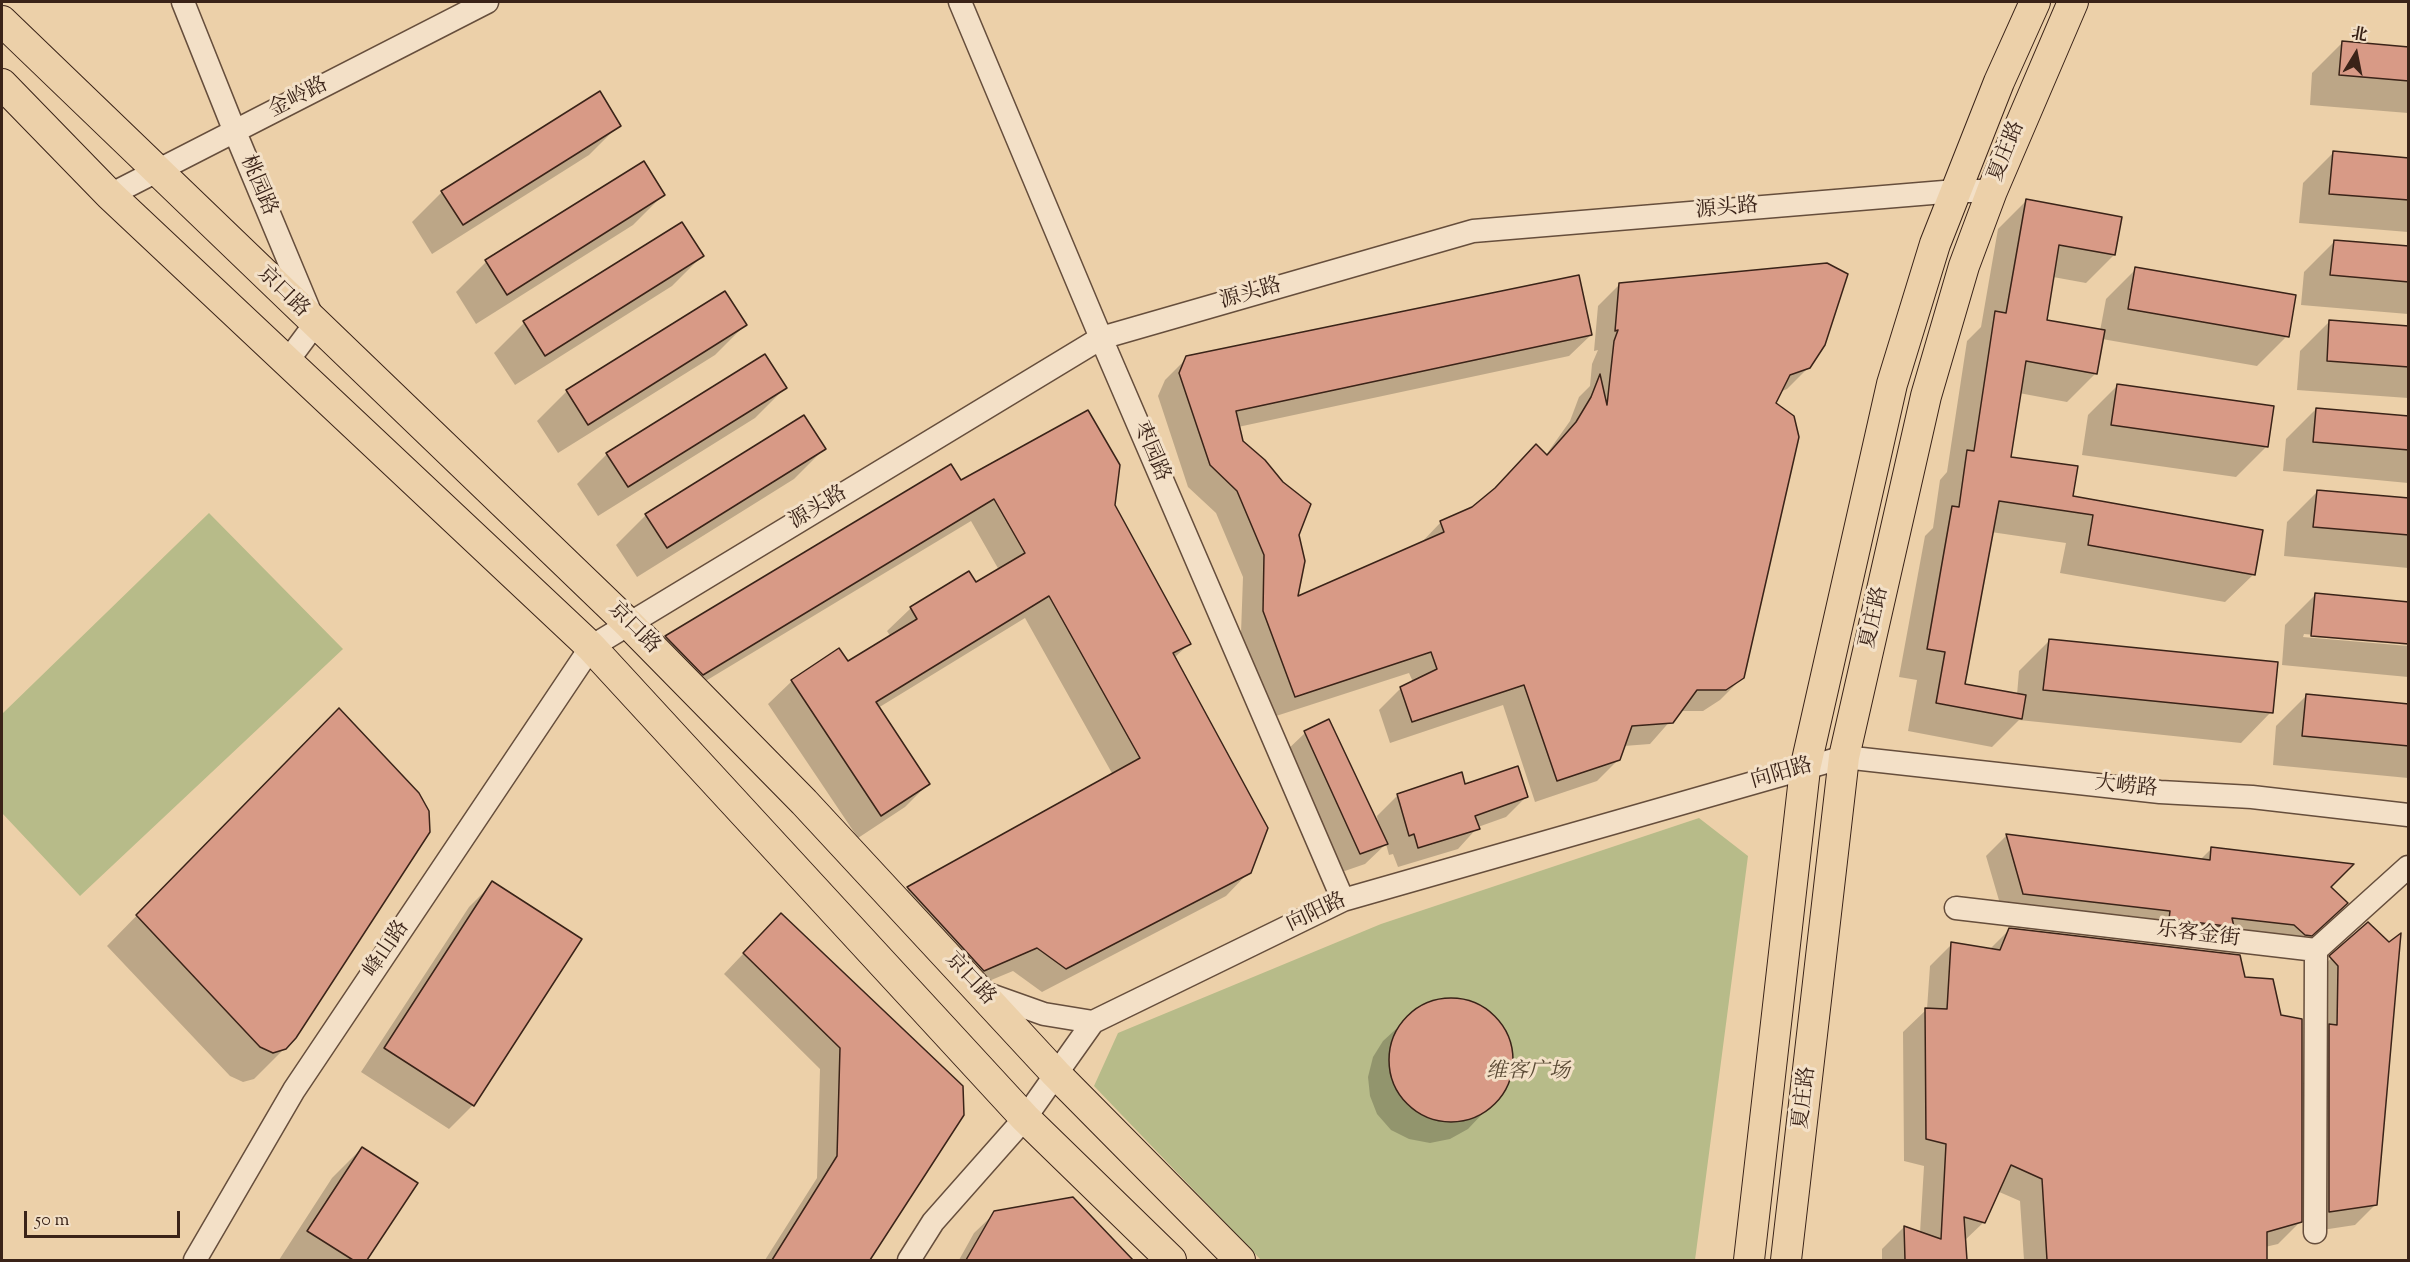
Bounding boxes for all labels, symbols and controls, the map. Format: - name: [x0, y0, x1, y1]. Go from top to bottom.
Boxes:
- text: 北: [2349, 23, 2369, 48]
- north arrow: [2326, 24, 2386, 84]
- street label: 金岭路: [265, 73, 333, 125]
- street label: 夏庄路: [1985, 118, 2031, 186]
- street label: 桃园路: [233, 152, 281, 220]
- street label: 源头路: [1695, 195, 1759, 225]
- street label: 京口路: [251, 262, 313, 324]
- street label: 源头路: [1217, 274, 1285, 316]
- street label: 枣园路: [1126, 418, 1174, 486]
- street label: 源头路: [786, 482, 852, 536]
- street label: 夏庄路: [1857, 584, 1895, 652]
- street label: 京口路: [602, 598, 664, 660]
- street label: 向阳路: [1748, 754, 1816, 796]
- street label: 大崂路: [2093, 772, 2159, 804]
- street label: 向阳路: [1283, 889, 1351, 939]
- street label: 峰山路: [360, 917, 416, 983]
- street label: 乐客金街: [2155, 918, 2241, 954]
- street label: 京口路: [938, 948, 1000, 1012]
- park label: 维客广场: [1486, 1060, 1570, 1086]
- street label: 夏庄路: [1790, 1065, 1822, 1131]
- scale bar: [27, 1199, 183, 1237]
- text: 50 m: [35, 1208, 69, 1234]

